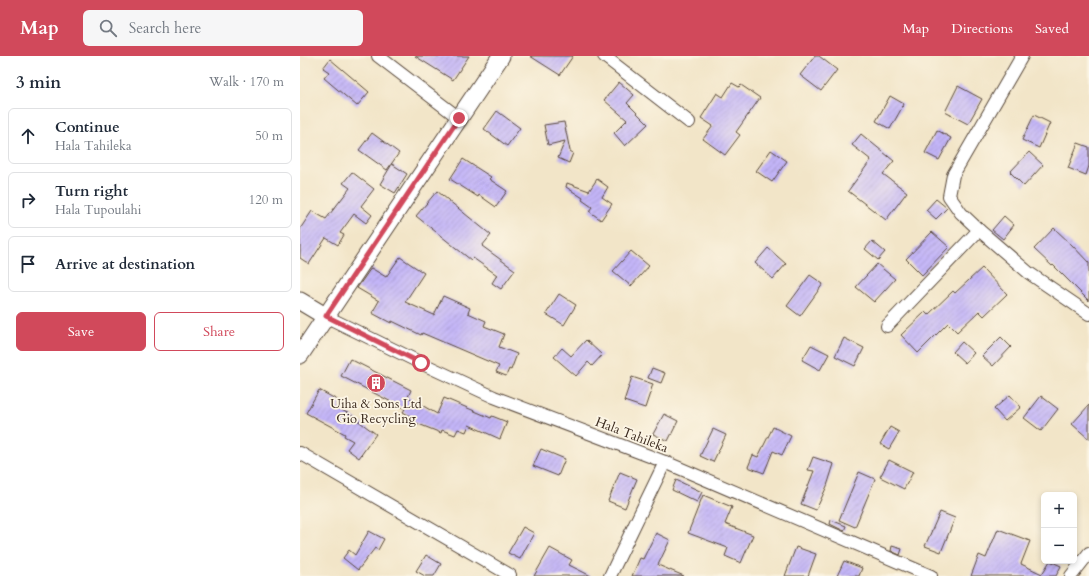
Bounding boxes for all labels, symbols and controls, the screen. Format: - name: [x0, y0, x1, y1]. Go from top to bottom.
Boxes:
- search box: [83, 10, 363, 46]
- text: Map: [20, 15, 59, 41]
- icon: search: [97, 17, 119, 39]
- text: Search here: [129, 18, 201, 38]
- text: Map: [903, 19, 929, 38]
- text: Directions: [951, 19, 1013, 38]
- text: Saved: [1035, 19, 1069, 38]
- text: 3 min: [16, 71, 61, 94]
- text: Walk · 170 m: [209, 73, 284, 91]
- route end: [450, 109, 468, 127]
- text: Continue: [55, 117, 120, 137]
- icon: ahead: [17, 125, 39, 147]
- text: 50 m: [255, 127, 283, 145]
- text: Hala Tahileka: [55, 137, 132, 155]
- text: Turn right: [55, 181, 128, 201]
- icon: right: [17, 189, 39, 211]
- text: 120 m: [249, 191, 283, 209]
- text: Hala Tupoulahi: [55, 201, 141, 219]
- icon: arrive: [17, 253, 39, 275]
- text: Arrive at destination: [55, 254, 195, 274]
- button: Save: [16, 312, 146, 351]
- button: Share: [154, 312, 284, 351]
- route start: [412, 354, 430, 372]
- building icon: Uiha & Sons Ltd Gio Recycling: [365, 372, 387, 394]
- place label: Uiha & Sons Ltd Gio Recycling: [330, 395, 422, 428]
- street label: Hala Tahileka: [593, 413, 671, 457]
- map controls: [1041, 492, 1077, 564]
- button: +: [1041, 492, 1077, 528]
- button: −: [1041, 528, 1077, 564]

